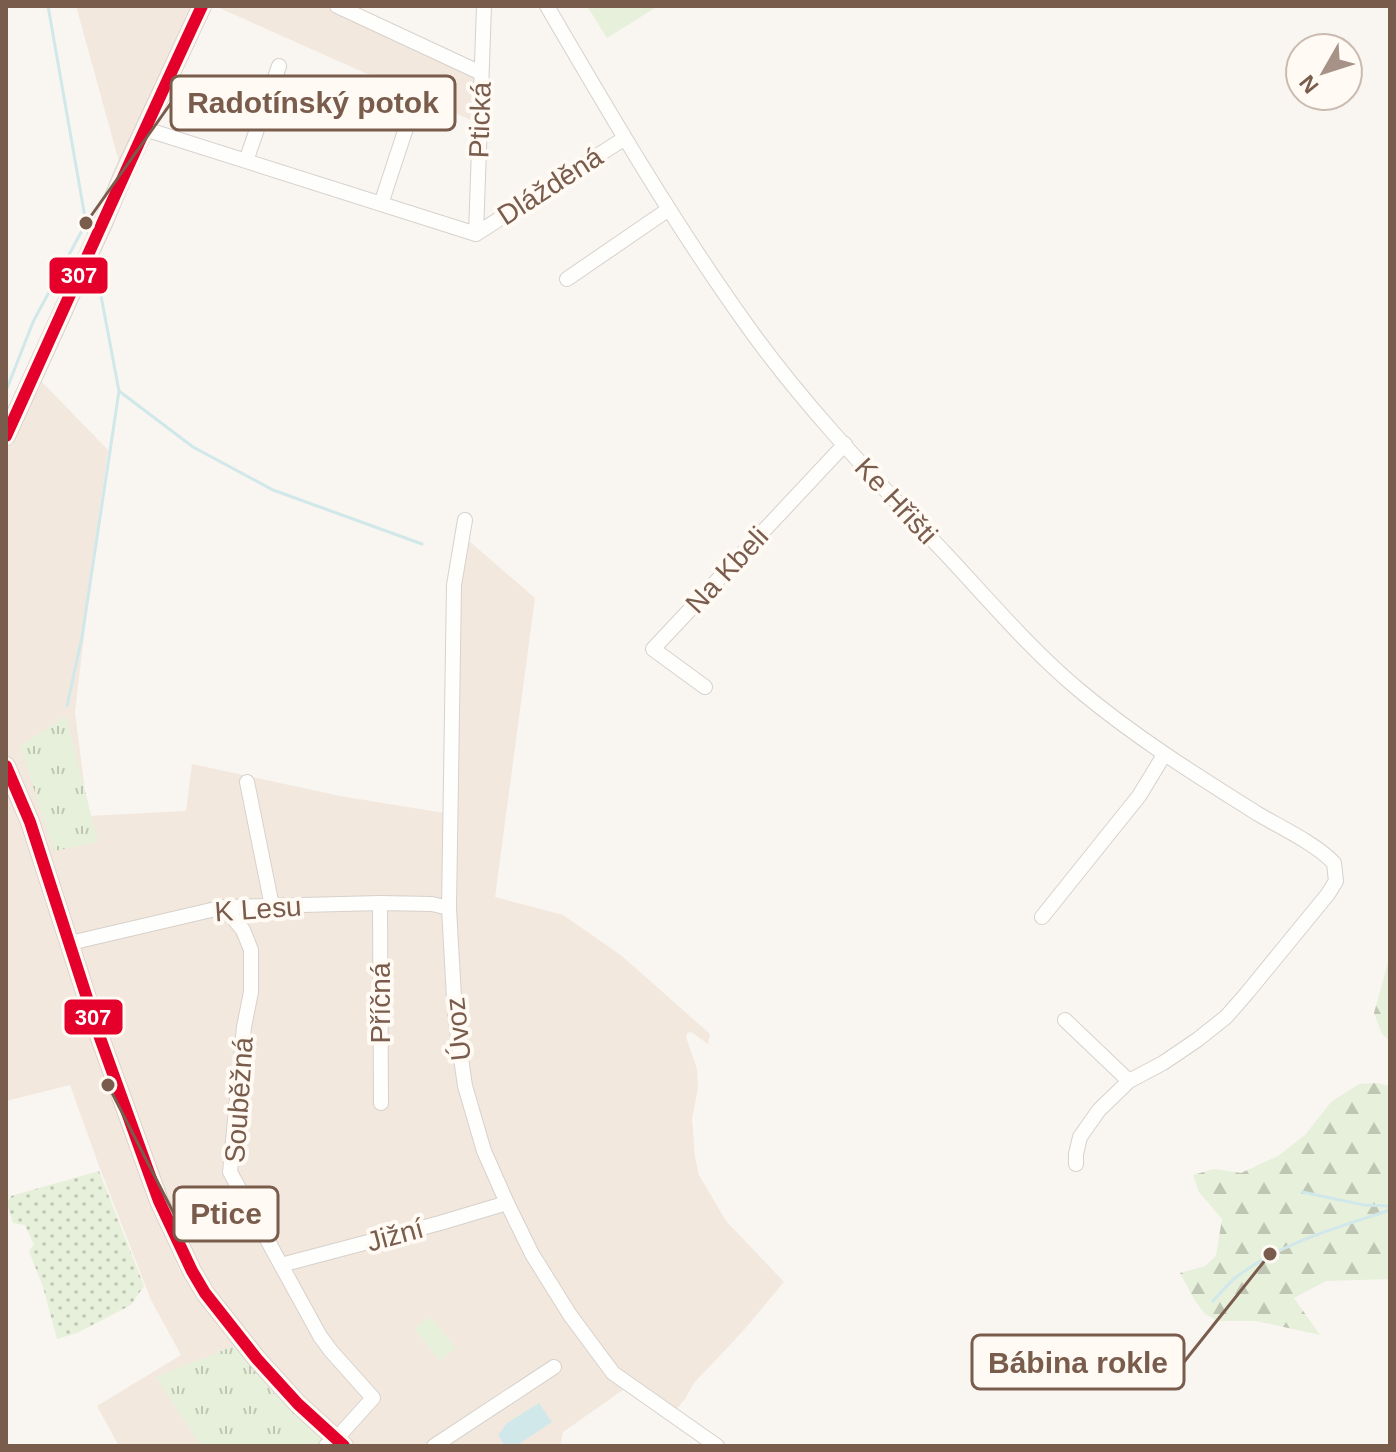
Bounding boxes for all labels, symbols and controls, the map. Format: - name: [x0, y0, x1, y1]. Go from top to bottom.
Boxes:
- north arrow: [1284, 32, 1364, 112]
- text: N: [1294, 70, 1324, 98]
- callout: Radotínský potok: [171, 76, 455, 130]
- street label: Ptická: [463, 81, 497, 159]
- text: Radotínský potok: [187, 86, 439, 119]
- street label: Dlážděná: [492, 141, 608, 231]
- line badge: 307: [48, 256, 109, 295]
- text: 307: [61, 263, 97, 288]
- street label: Ke Hřišti: [849, 452, 943, 550]
- street label: Na Kbeli: [680, 521, 774, 619]
- street label: K Lesu: [213, 890, 303, 928]
- street label: Příčná: [365, 962, 396, 1043]
- street label: Úvoz: [439, 996, 477, 1062]
- line badge: 307: [63, 998, 124, 1036]
- text: 307: [75, 1005, 111, 1030]
- street label: Souběžná: [219, 1036, 259, 1164]
- callout: Ptice: [174, 1187, 278, 1241]
- text: Ptice: [190, 1197, 262, 1230]
- street label: Jižní: [363, 1213, 427, 1257]
- callout: Bábina rokle: [972, 1335, 1184, 1389]
- text: Bábina rokle: [988, 1346, 1168, 1379]

